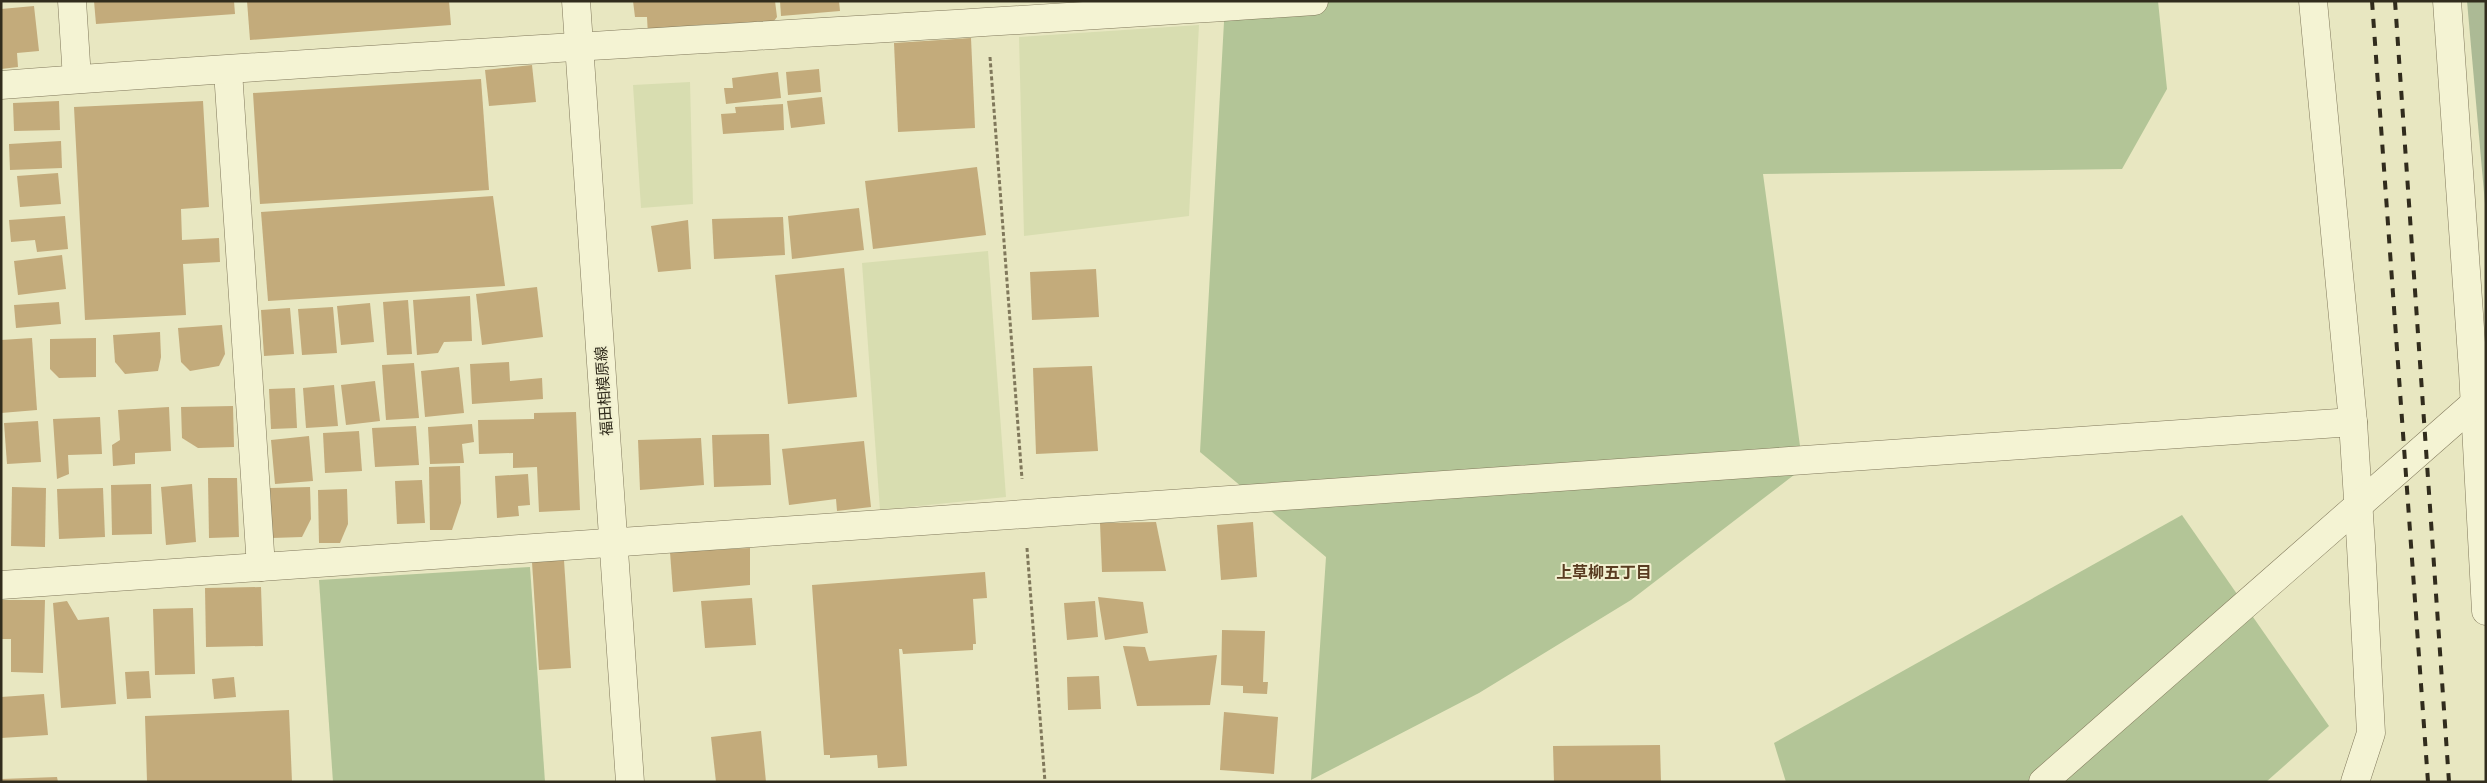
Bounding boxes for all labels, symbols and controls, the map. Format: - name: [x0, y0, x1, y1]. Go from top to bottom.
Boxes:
- street label: 福田相模原線: [592, 345, 616, 437]
- district label: 上草柳五丁目: [1556, 563, 1652, 582]

